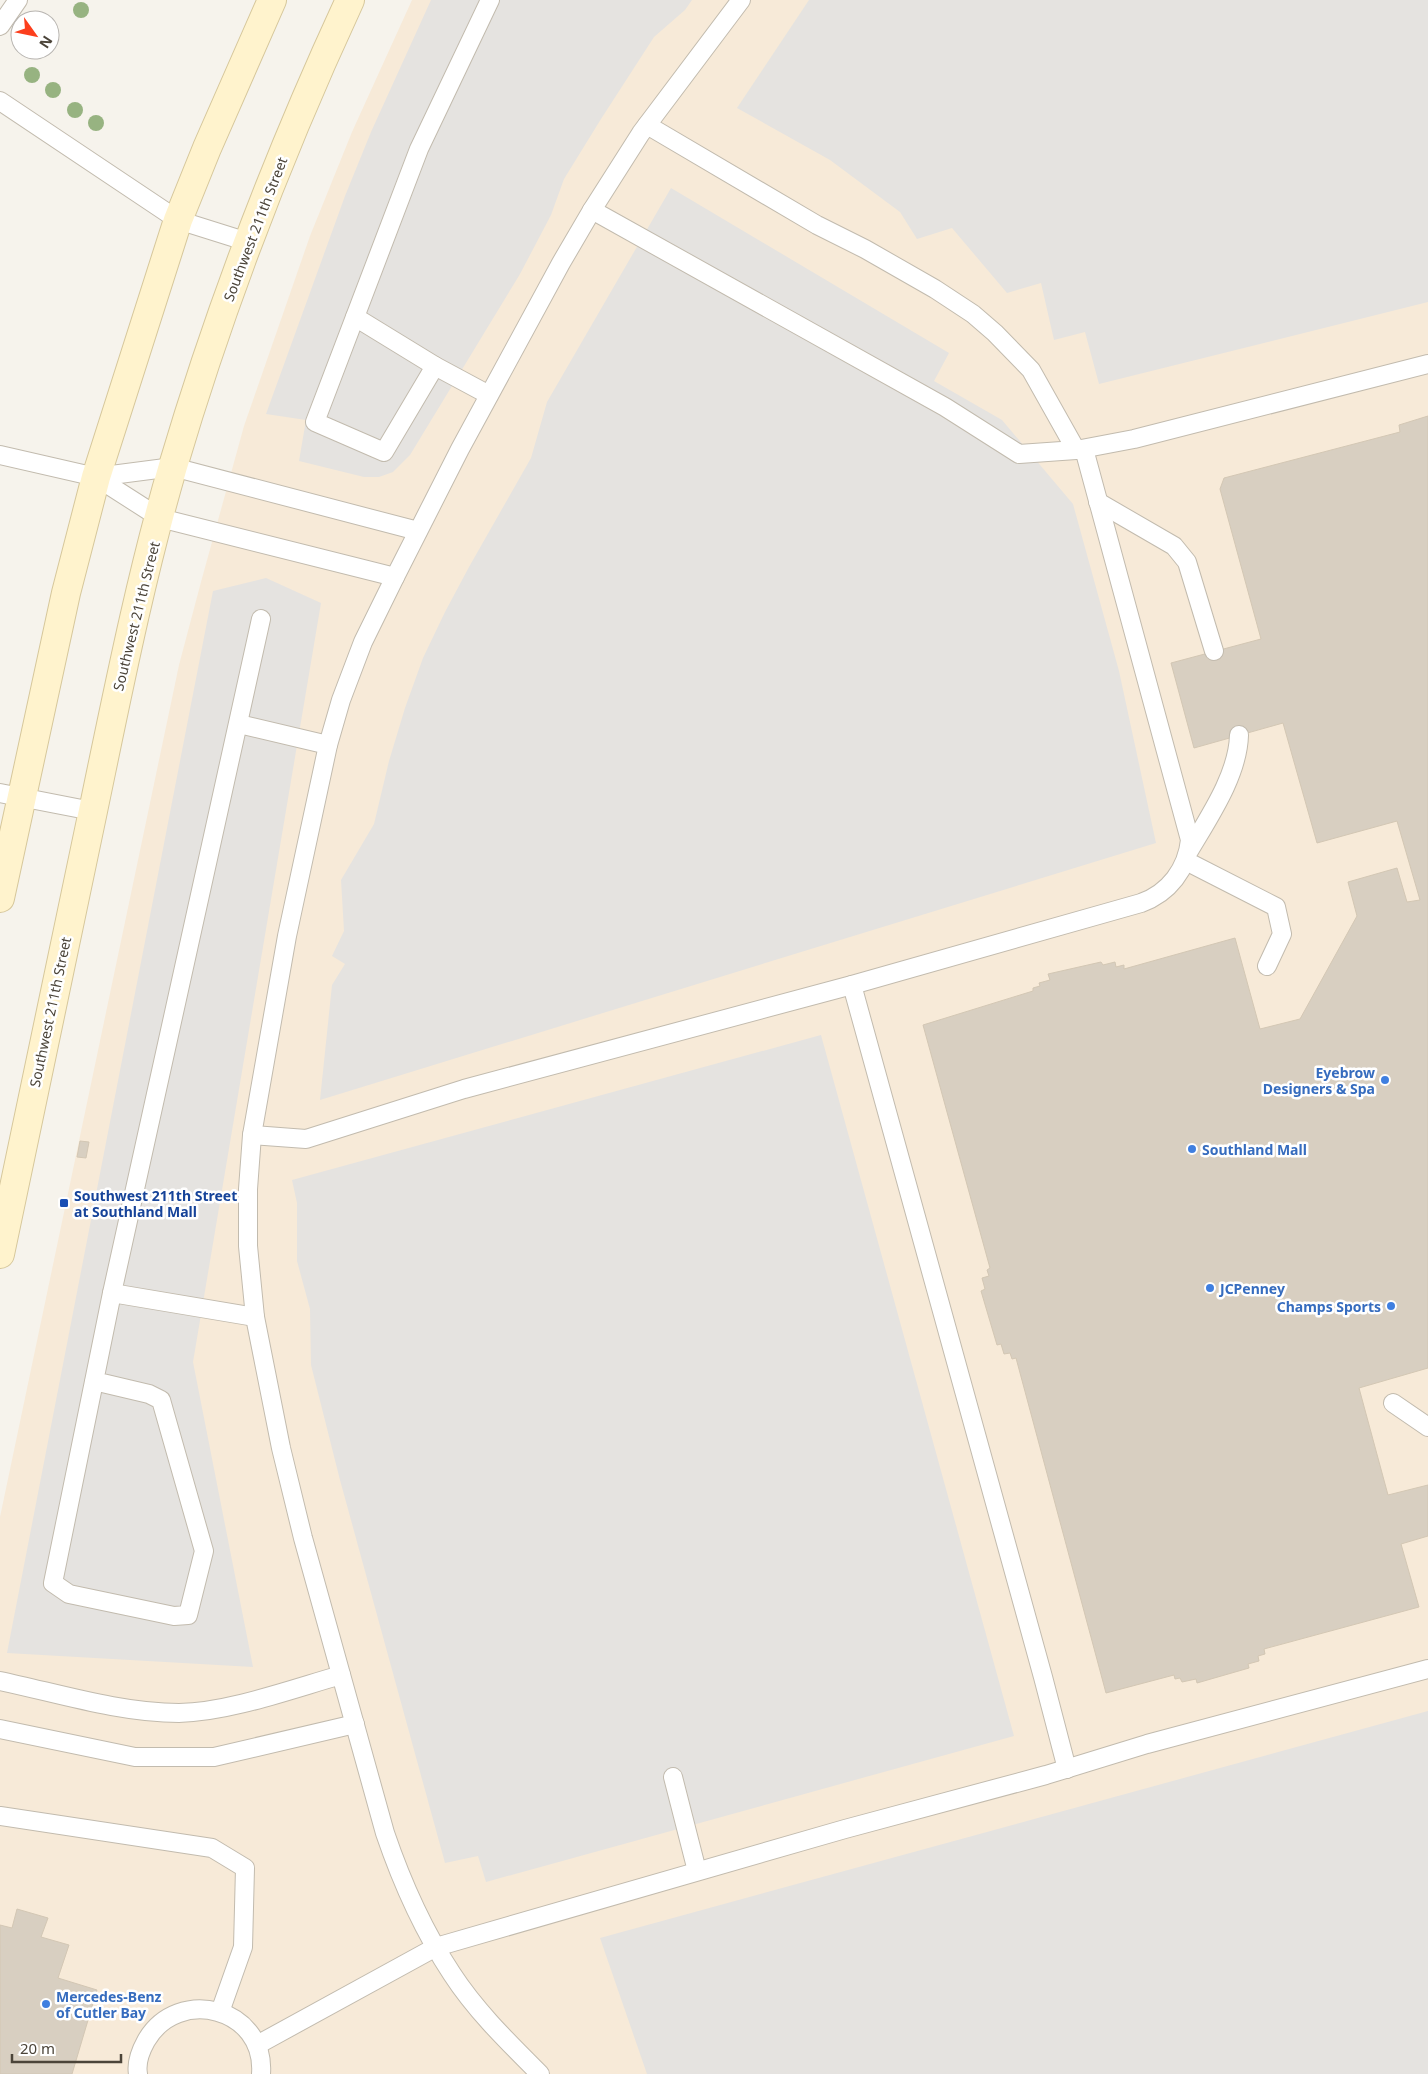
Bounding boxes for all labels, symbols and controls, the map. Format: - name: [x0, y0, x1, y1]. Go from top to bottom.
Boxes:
- north arrow: [10, 10, 60, 60]
- text: N: [35, 32, 57, 52]
- street label: Southwest 211th Street: [219, 154, 291, 304]
- street label: Southwest 211th Street: [108, 539, 164, 693]
- street label: Southwest 211th Street: [25, 935, 75, 1089]
- place label: Eyebrow Designers & Spa: [1263, 1063, 1375, 1098]
- marker: Eyebrow Designers & Spa: [1379, 1074, 1391, 1086]
- place label: Southland Mall: [1202, 1140, 1307, 1159]
- marker: Southland Mall: [1186, 1143, 1198, 1155]
- place label: Southwest 211th Street at Southland Mall: [74, 1186, 237, 1221]
- marker: Southwest 211th Street at Southland Mall: [58, 1197, 70, 1209]
- place label: JCPenney: [1218, 1279, 1285, 1298]
- marker: JCPenney: [1204, 1282, 1216, 1294]
- place label: Champs Sports: [1277, 1297, 1381, 1316]
- marker: Champs Sports: [1385, 1300, 1397, 1312]
- place label: Mercedes-Benz of Cutler Bay: [56, 1987, 162, 2022]
- marker: Mercedes-Benz of Cutler Bay: [40, 1998, 52, 2010]
- scale bar: [12, 2032, 121, 2064]
- text: 20 m: [20, 2038, 55, 2058]

